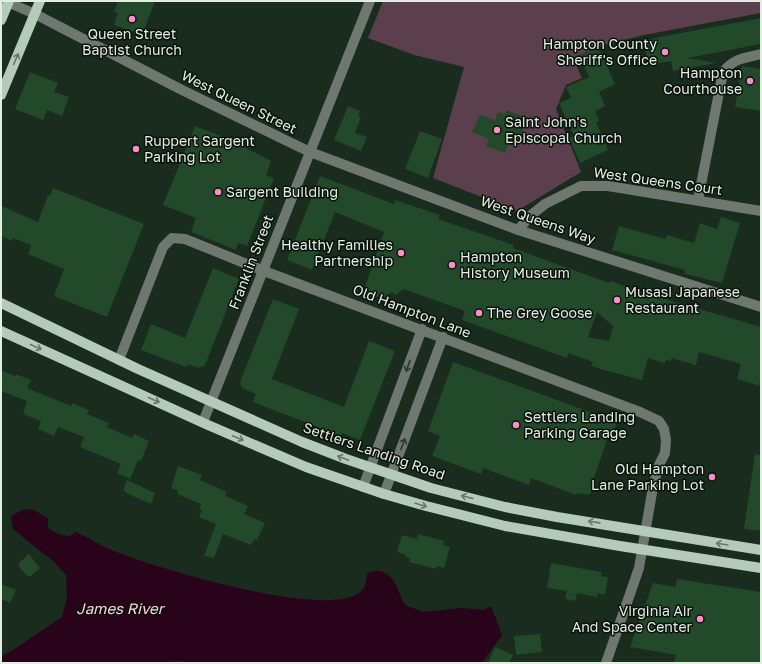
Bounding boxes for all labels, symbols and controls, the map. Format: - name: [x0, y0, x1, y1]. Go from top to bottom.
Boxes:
- marker: Queen Street Baptist Church: [127, 14, 137, 24]
- place label: Queen Street Baptist Church: [82, 25, 182, 58]
- place label: Hampton County Sheriff's Office: [543, 35, 657, 68]
- marker: Hampton County Sheriff's Office: [660, 47, 670, 57]
- one-way arrow: [13, 54, 20, 66]
- place label: Hampton Courthouse: [663, 64, 742, 97]
- street label: West Queen Street: [179, 66, 300, 137]
- marker: Hampton Courthouse: [745, 76, 755, 86]
- place label: Saint John's Episcopal Church: [505, 113, 622, 146]
- marker: Saint John's Episcopal Church: [492, 125, 502, 135]
- place label: Ruppert Sargent Parking Lot: [144, 132, 255, 165]
- marker: Ruppert Sargent Parking Lot: [131, 144, 141, 154]
- street label: West Queens Court: [593, 163, 724, 198]
- place label: Sargent Building: [226, 183, 338, 200]
- marker: Sargent Building: [213, 187, 223, 197]
- street label: West Queens Way: [478, 192, 598, 247]
- street label: Franklin Street: [225, 212, 276, 311]
- place label: Healthy Families Partnership: [281, 236, 393, 269]
- marker: Healthy Families Partnership: [396, 248, 406, 258]
- place label: Hampton History Museum: [460, 248, 570, 281]
- marker: Hampton History Museum: [447, 260, 457, 270]
- street label: Old Hampton Lane: [351, 280, 474, 341]
- place label: Musasi Japanese Restaurant: [625, 283, 740, 316]
- marker: Musasi Japanese Restaurant: [612, 295, 622, 305]
- place label: The Grey Goose: [487, 304, 593, 321]
- marker: The Grey Goose: [474, 308, 484, 318]
- one-way arrow: [30, 344, 42, 351]
- one-way arrow: [404, 359, 411, 372]
- one-way arrow: [147, 397, 159, 405]
- place label: Settlers Landing Parking Garage: [524, 408, 635, 441]
- street label: Settlers Landing Road: [301, 418, 447, 483]
- marker: Settlers Landing Parking Garage: [511, 420, 521, 430]
- one-way arrow: [232, 435, 244, 442]
- one-way arrow: [399, 439, 407, 451]
- one-way arrow: [337, 454, 349, 461]
- place label: Old Hampton Lane Parking Lot: [591, 460, 704, 493]
- marker: Old Hampton Lane Parking Lot: [707, 472, 717, 482]
- one-way arrow: [461, 493, 474, 501]
- one-way arrow: [415, 502, 428, 509]
- one-way arrow: [588, 518, 601, 526]
- one-way arrow: [716, 540, 729, 548]
- water label: James River: [76, 599, 166, 617]
- place label: Virginia Air And Space Center: [572, 602, 693, 635]
- marker: Virginia Air And Space Center: [695, 614, 705, 624]

